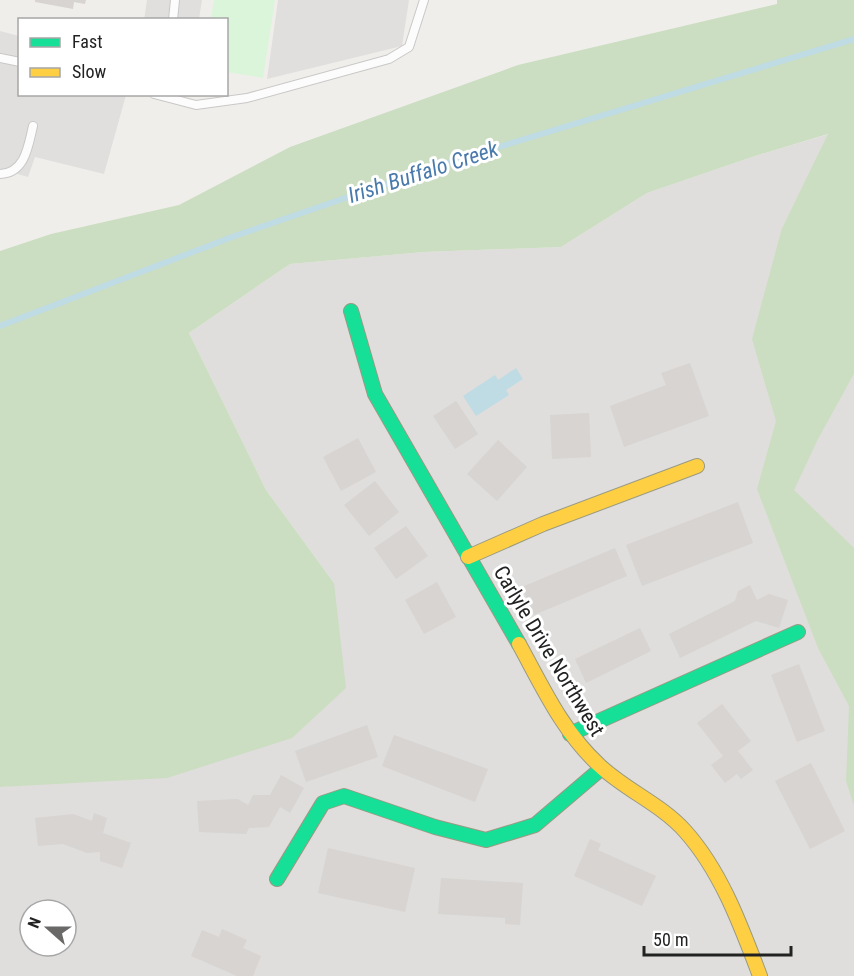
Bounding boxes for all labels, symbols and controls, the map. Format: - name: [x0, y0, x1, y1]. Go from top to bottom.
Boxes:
- legend: [18, 18, 228, 96]
- text: Fast: [72, 31, 103, 52]
- text: Slow: [72, 61, 107, 82]
- water label: Irish Buffalo Creek: [345, 136, 501, 208]
- street label: Carlyle Drive Northwest: [489, 562, 609, 740]
- north arrow: [18, 898, 78, 958]
- text: N: [24, 915, 45, 931]
- scale bar: [644, 919, 791, 957]
- text: 50 m: [653, 929, 688, 950]

